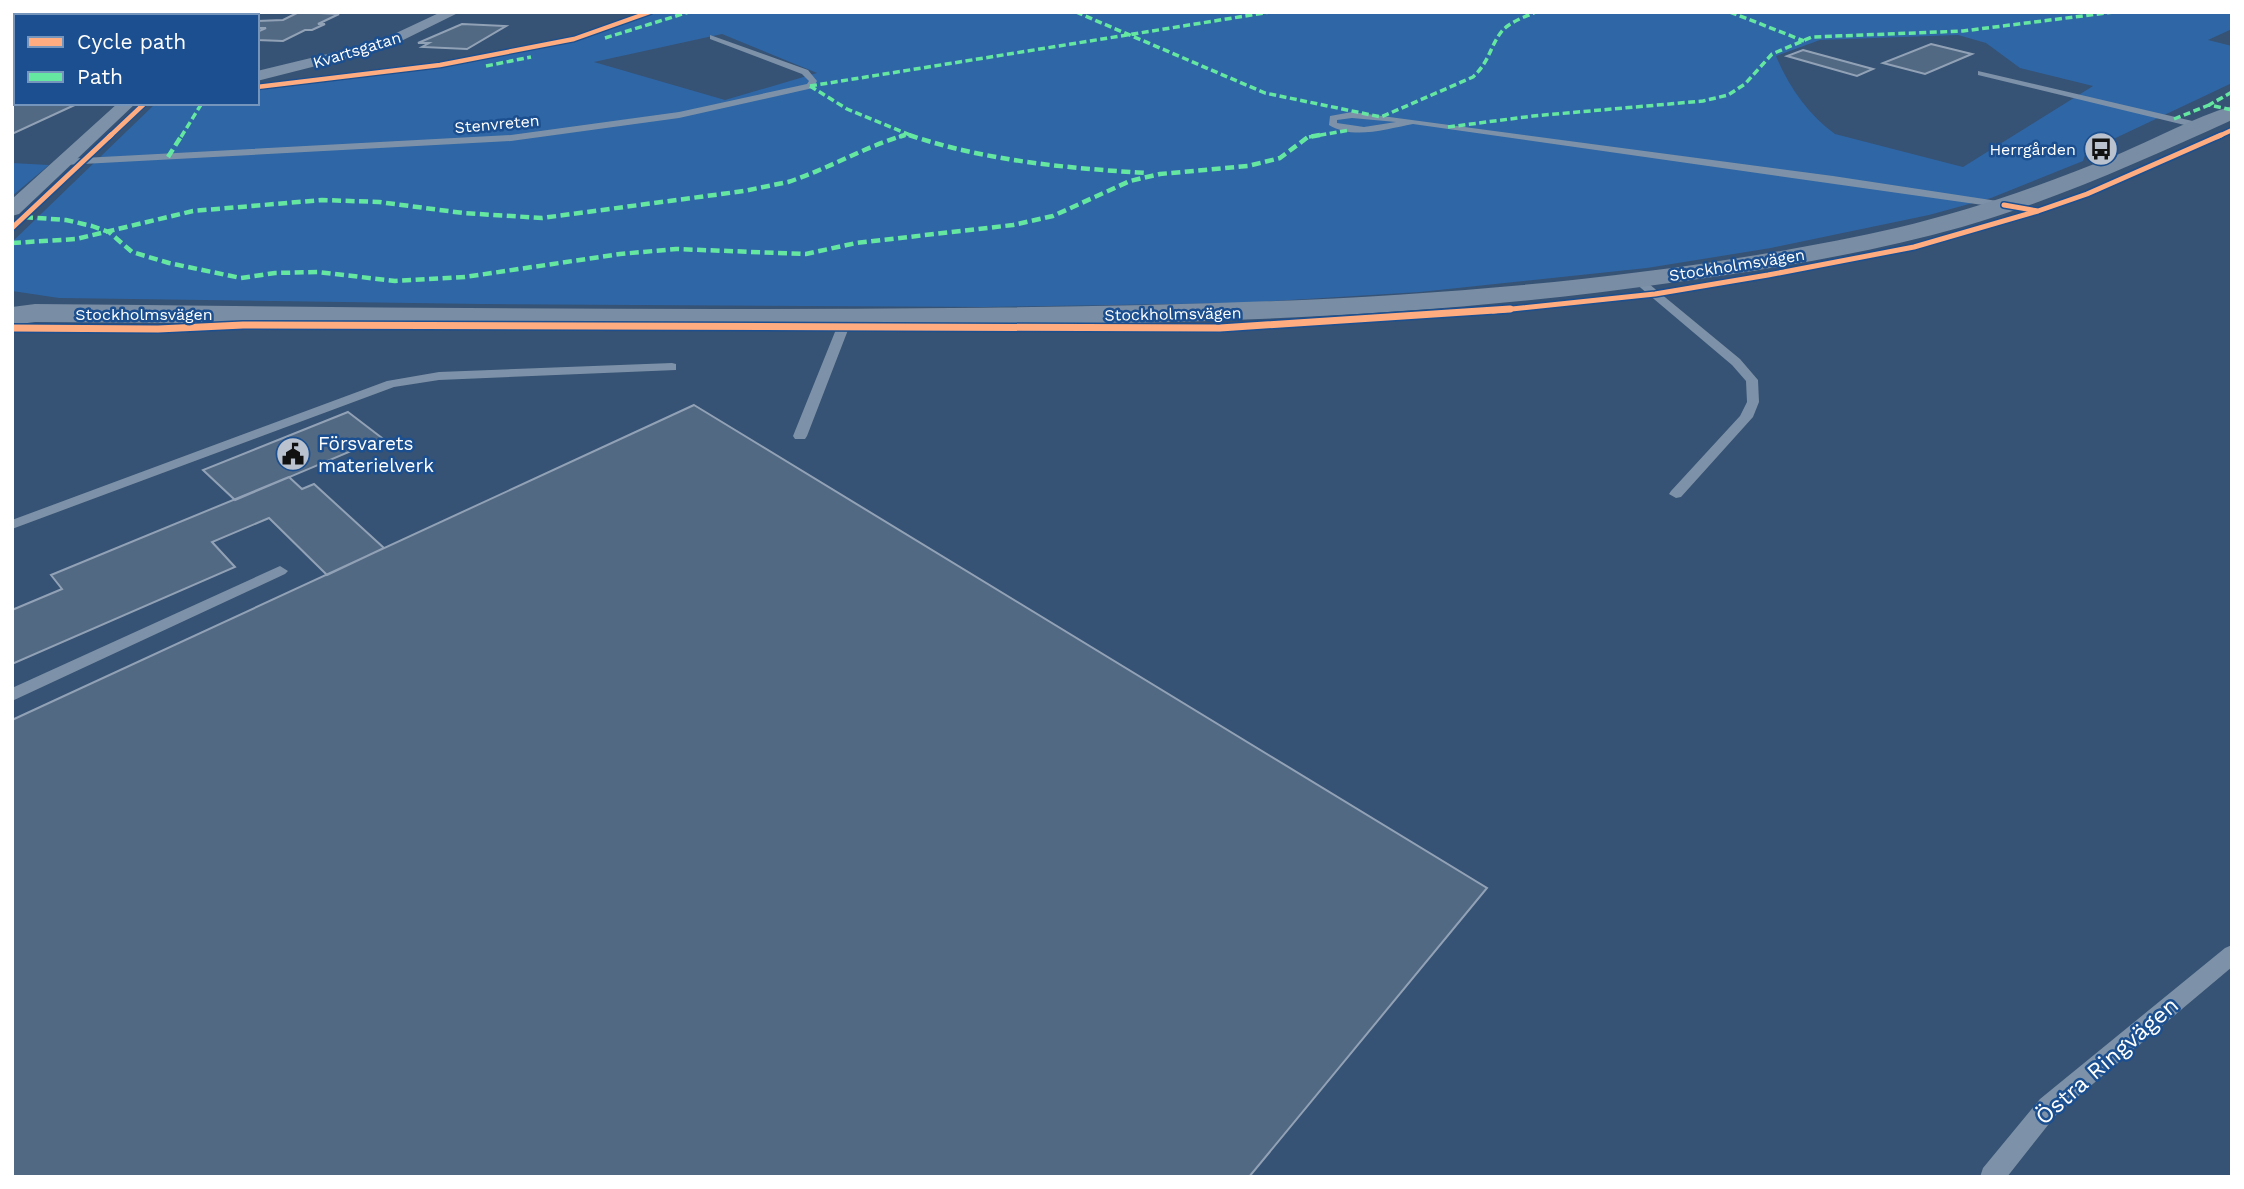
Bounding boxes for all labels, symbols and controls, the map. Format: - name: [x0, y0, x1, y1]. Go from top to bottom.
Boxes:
- legend: [14, 14, 259, 105]
- street label: Kvartsgatan: [311, 28, 403, 72]
- text: Cycle path: [77, 29, 186, 54]
- text: Path: [77, 64, 123, 89]
- street label: Stenvreten: [454, 111, 540, 137]
- bus stop icon: Herrgården: [2082, 130, 2120, 168]
- place label: Herrgården: [1989, 140, 2076, 159]
- street label: Stockholmsvägen: [1668, 245, 1806, 285]
- street label: Stockholmsvägen: [1104, 303, 1242, 325]
- street label: Stockholmsvägen: [75, 305, 213, 324]
- place label: Försvarets materielverk: [318, 432, 434, 477]
- public building icon: Försvarets materielverk: [274, 435, 312, 473]
- street label: Östra Ringvägen: [2030, 992, 2184, 1130]

